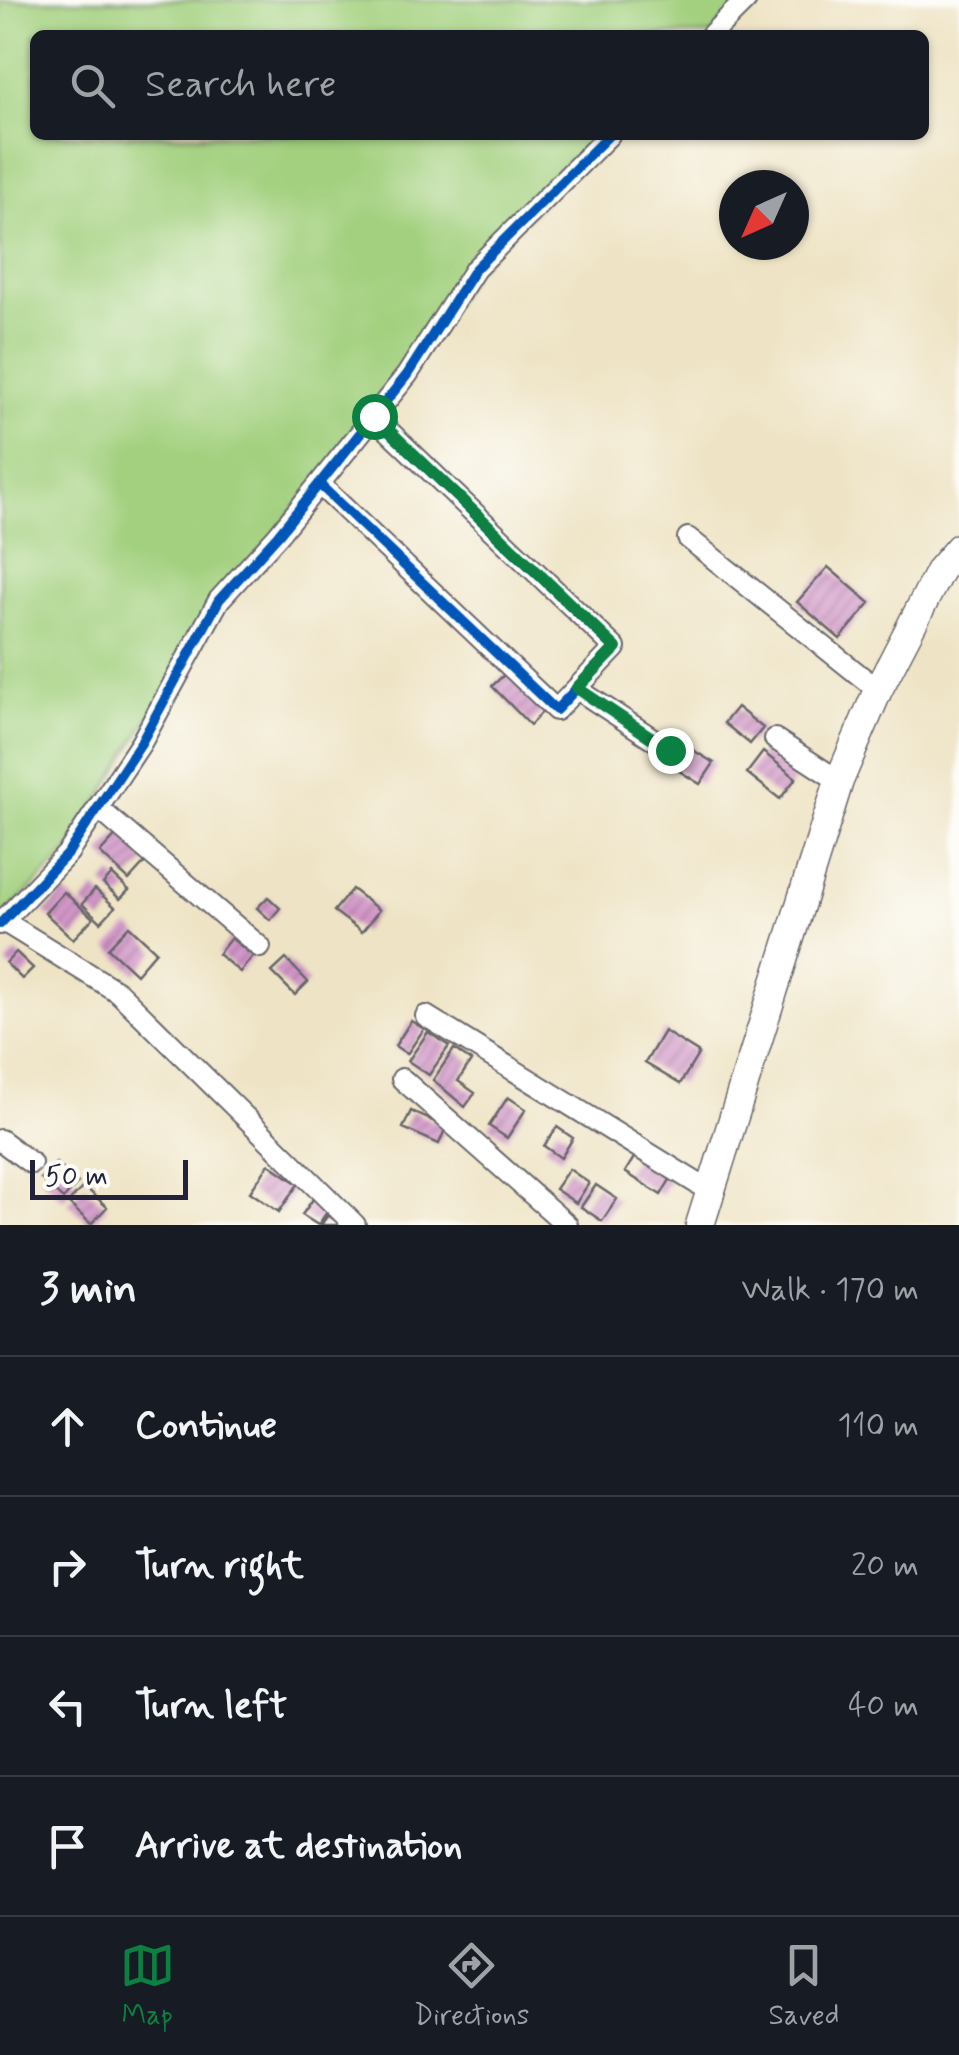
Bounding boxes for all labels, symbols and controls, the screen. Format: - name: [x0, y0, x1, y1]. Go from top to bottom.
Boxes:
- search box: [30, 30, 929, 140]
- icon: search: [65, 58, 120, 113]
- text: Search here: [145, 61, 336, 110]
- north arrow: [719, 170, 809, 260]
- route start: [352, 394, 398, 440]
- route end: [648, 728, 694, 774]
- scale bar: [30, 1155, 188, 1200]
- text: 50 m: [45, 1159, 108, 1196]
- text: 3 min: [40, 1263, 137, 1318]
- text: Walk · 170 m: [741, 1269, 919, 1311]
- icon: ahead: [40, 1399, 95, 1454]
- text: Continue: [135, 1402, 277, 1451]
- text: 110 m: [838, 1405, 919, 1447]
- icon: right: [40, 1539, 95, 1594]
- text: Turn right: [135, 1542, 304, 1591]
- text: 20 m: [851, 1545, 919, 1587]
- icon: left: [40, 1679, 95, 1734]
- text: Turn left: [135, 1682, 287, 1731]
- text: 40 m: [848, 1685, 919, 1727]
- icon: arrive: [40, 1819, 95, 1874]
- text: Arrive at destination: [135, 1822, 462, 1871]
- tab: Map: [120, 1938, 175, 2035]
- tab: Directions: [414, 1938, 529, 2035]
- tab: Saved: [769, 1938, 839, 2035]

